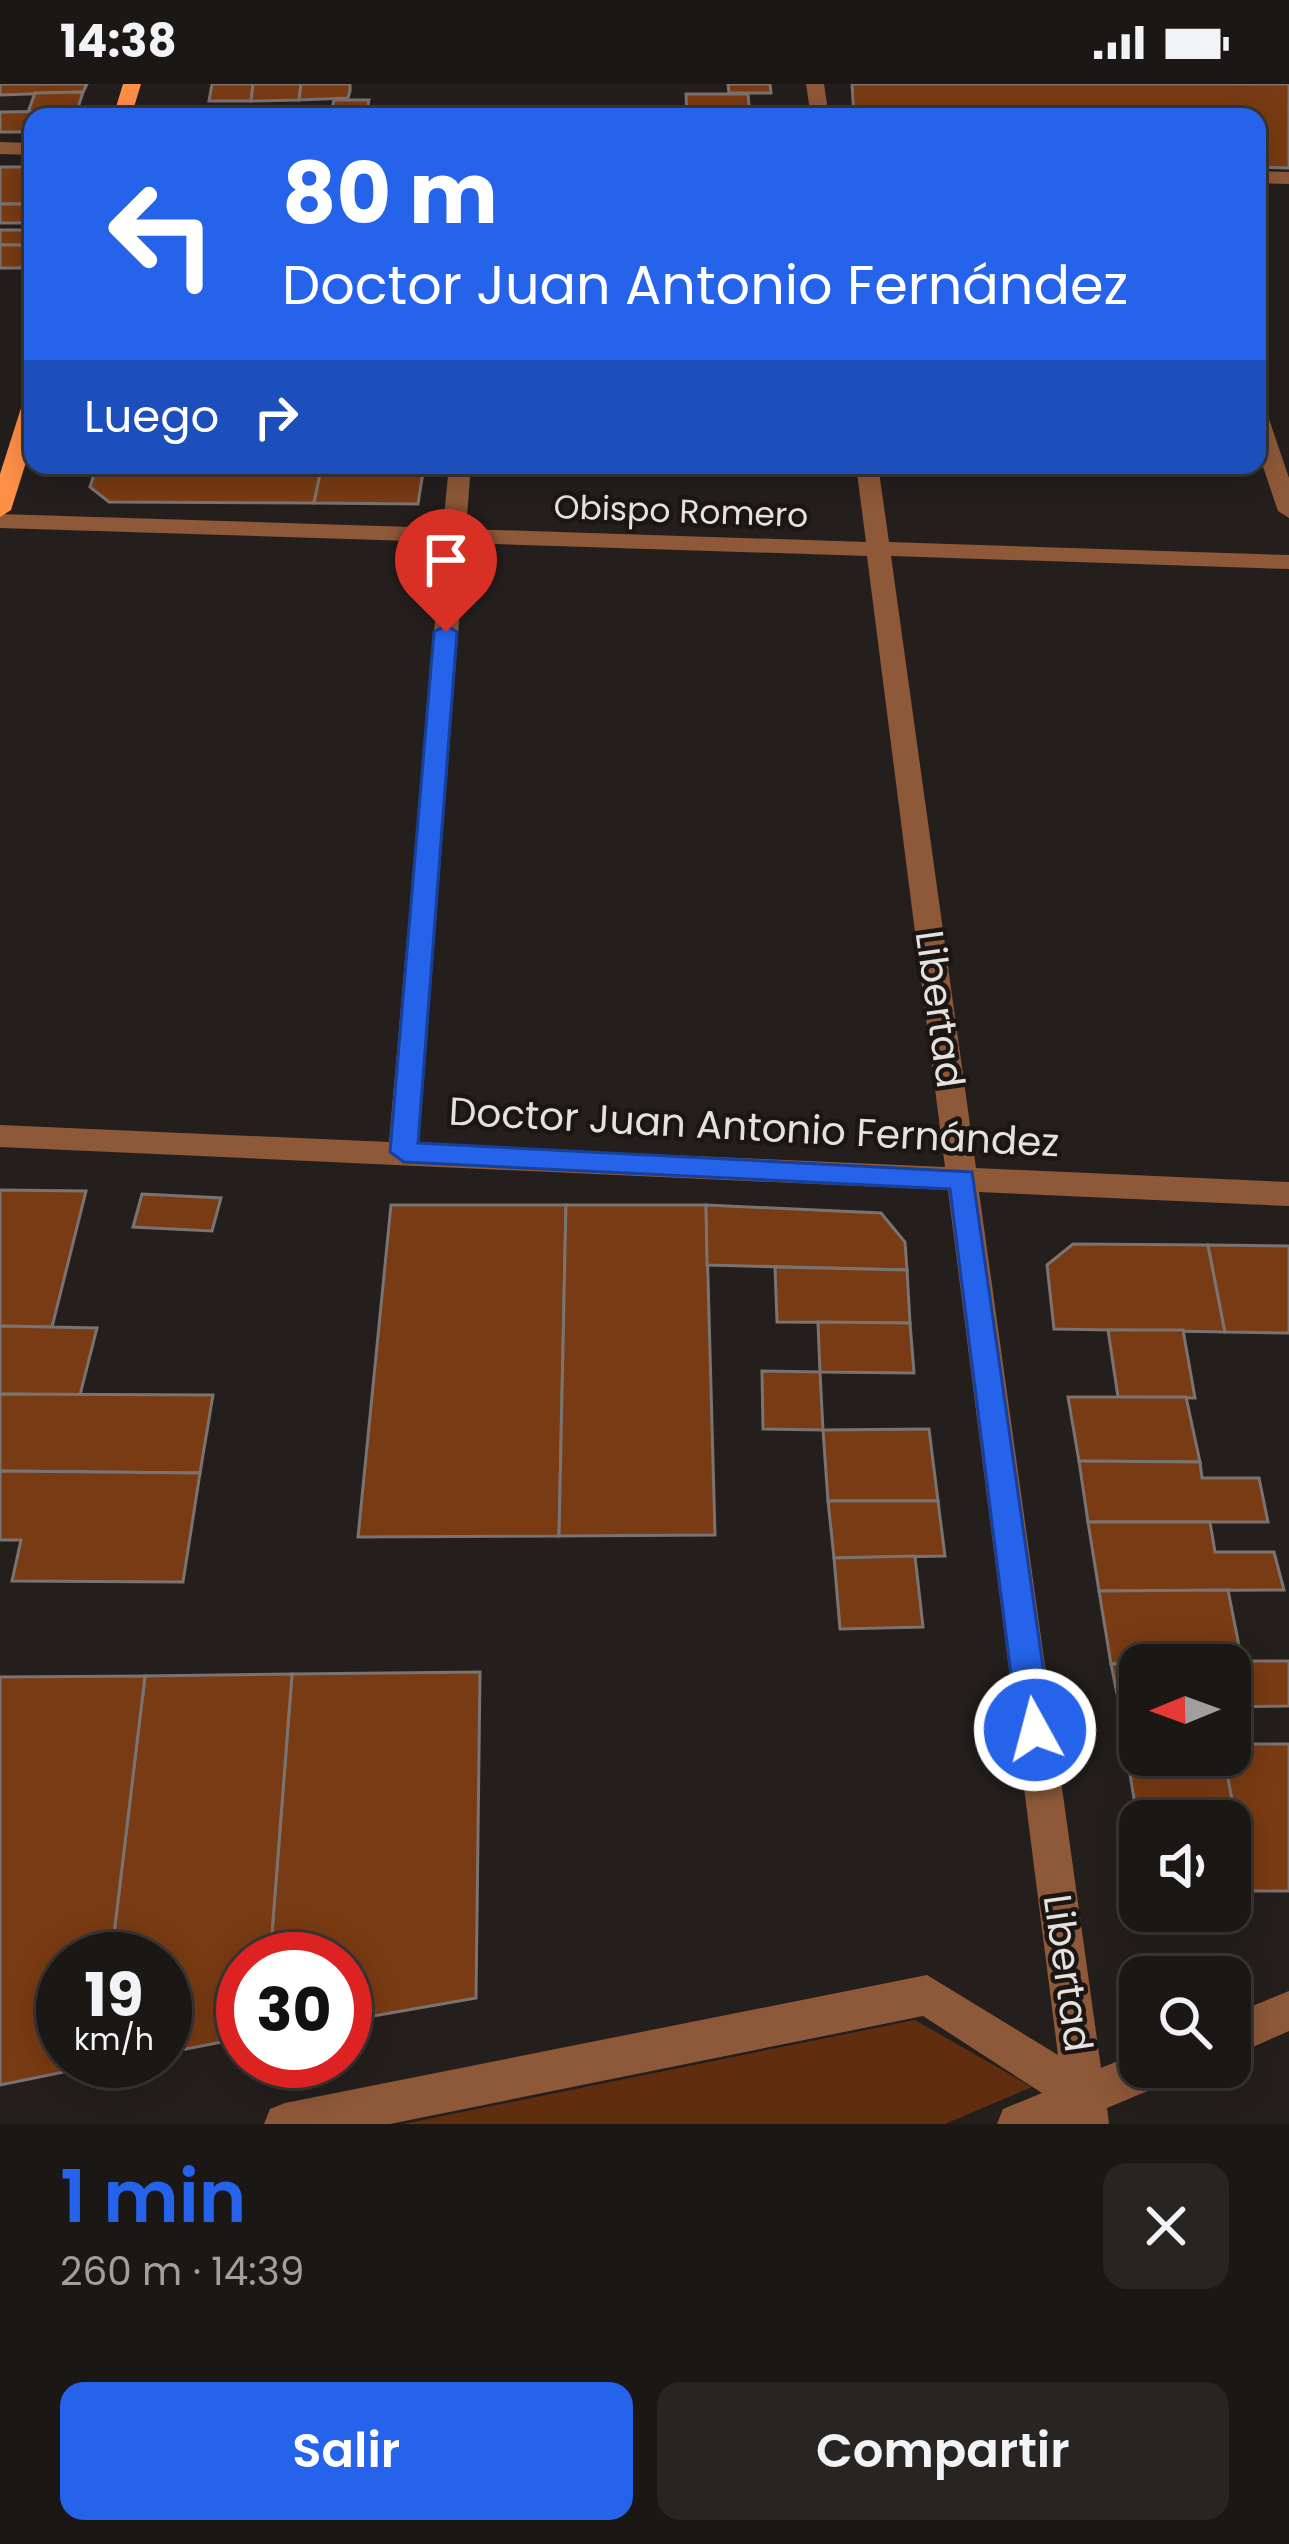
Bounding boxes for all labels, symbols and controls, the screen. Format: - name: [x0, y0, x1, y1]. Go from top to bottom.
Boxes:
- text: 14:38: [60, 10, 177, 73]
- text: 80 m: [282, 135, 498, 252]
- icon: left: [84, 156, 240, 312]
- text: Doctor Juan Antonio Fernández: [282, 247, 1128, 323]
- icon: right: [243, 384, 309, 450]
- text: Luego: [84, 385, 219, 448]
- street label: Obispo Romero: [553, 483, 809, 539]
- pin: [395, 509, 497, 632]
- icon: arrive: [413, 527, 479, 593]
- street label: Libertad: [902, 927, 978, 1091]
- street label: Doctor Juan Antonio Fernández: [447, 1084, 1061, 1170]
- north arrow: [1119, 1644, 1251, 1776]
- map controls: [1119, 1644, 1251, 2088]
- position arrow: [972, 1667, 1098, 1793]
- button: sound: [1119, 1800, 1251, 1932]
- street label: Libertad: [1030, 1891, 1106, 2055]
- speed limit sign: 30: [216, 1932, 372, 2088]
- text: 19: [84, 1953, 144, 2037]
- button: search: [1119, 1956, 1251, 2088]
- text: km/h: [74, 2018, 154, 2061]
- text: 1 min: [60, 2146, 246, 2247]
- button: close: [1103, 2163, 1229, 2289]
- text: 260 m · 14:39: [60, 2244, 304, 2299]
- button: Salir: [60, 2382, 633, 2520]
- button: Compartir: [657, 2382, 1229, 2520]

